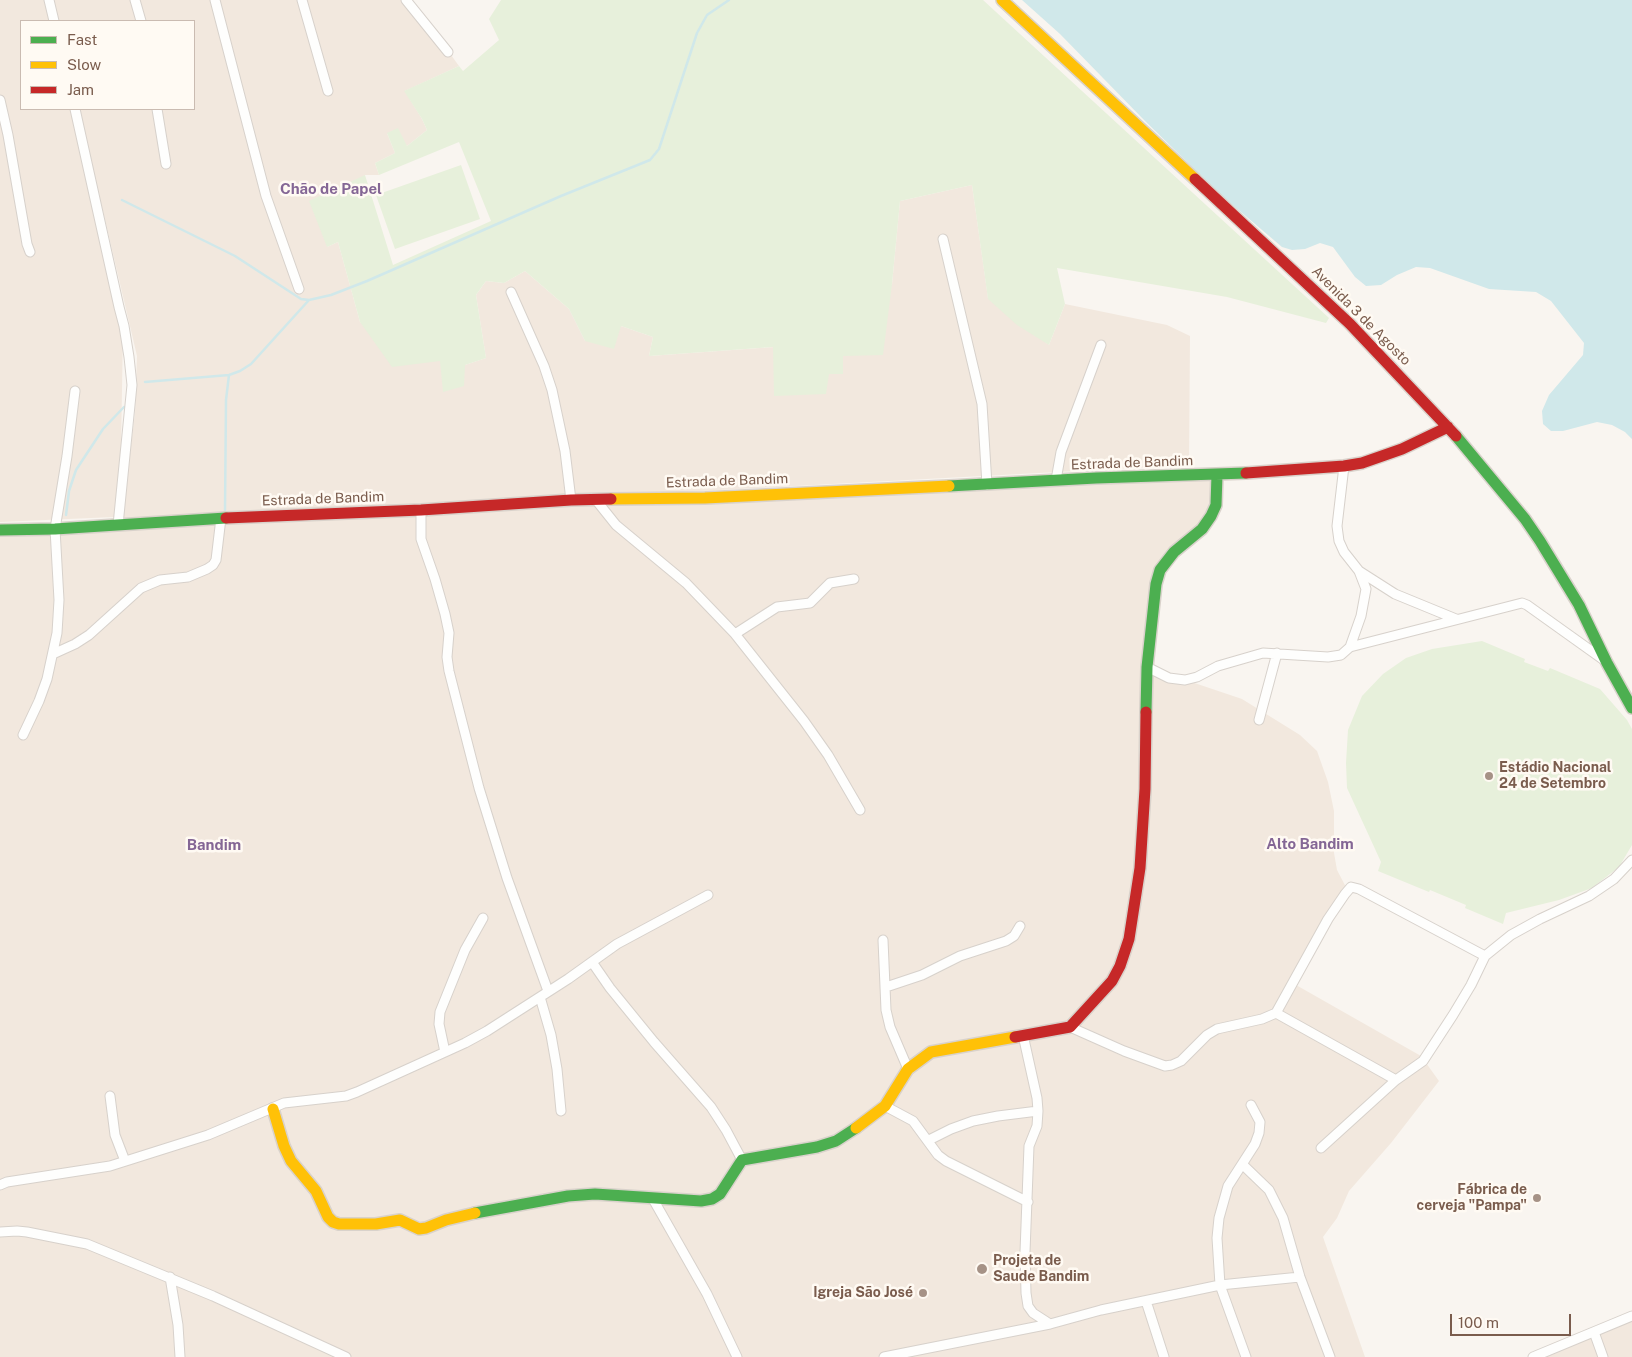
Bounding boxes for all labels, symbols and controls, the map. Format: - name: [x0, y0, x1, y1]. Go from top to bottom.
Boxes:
- legend: [20, 20, 195, 110]
- text: Fast: [67, 31, 97, 48]
- text: Slow: [67, 56, 101, 73]
- text: Jam: [67, 81, 94, 98]
- district label: Chão de Papel: [280, 180, 382, 198]
- street label: Avenida 3 de Agosto: [1308, 263, 1414, 369]
- street label: Estrada de Bandim: [1071, 452, 1193, 474]
- street label: Estrada de Bandim: [666, 470, 788, 492]
- street label: Estrada de Bandim: [262, 488, 384, 510]
- place label: Estádio Nacional 24 de Setembro: [1499, 760, 1611, 792]
- marker: Estádio Nacional 24 de Setembro: [1483, 770, 1495, 782]
- district label: Alto Bandim: [1266, 835, 1354, 853]
- district label: Bandim: [187, 836, 241, 854]
- place label: Fábrica de cerveja "Pampa": [1417, 1182, 1527, 1214]
- marker: Fábrica de cerveja "Pampa": [1531, 1192, 1543, 1204]
- place label: Projeta de Saude Bandim: [993, 1253, 1089, 1285]
- marker: Projeta de Saude Bandim: [975, 1262, 989, 1276]
- place label: Igreja São José: [813, 1285, 913, 1301]
- marker: Igreja São José: [917, 1287, 929, 1299]
- scale bar: [1452, 1304, 1573, 1336]
- text: 100 m: [1458, 1314, 1499, 1331]

